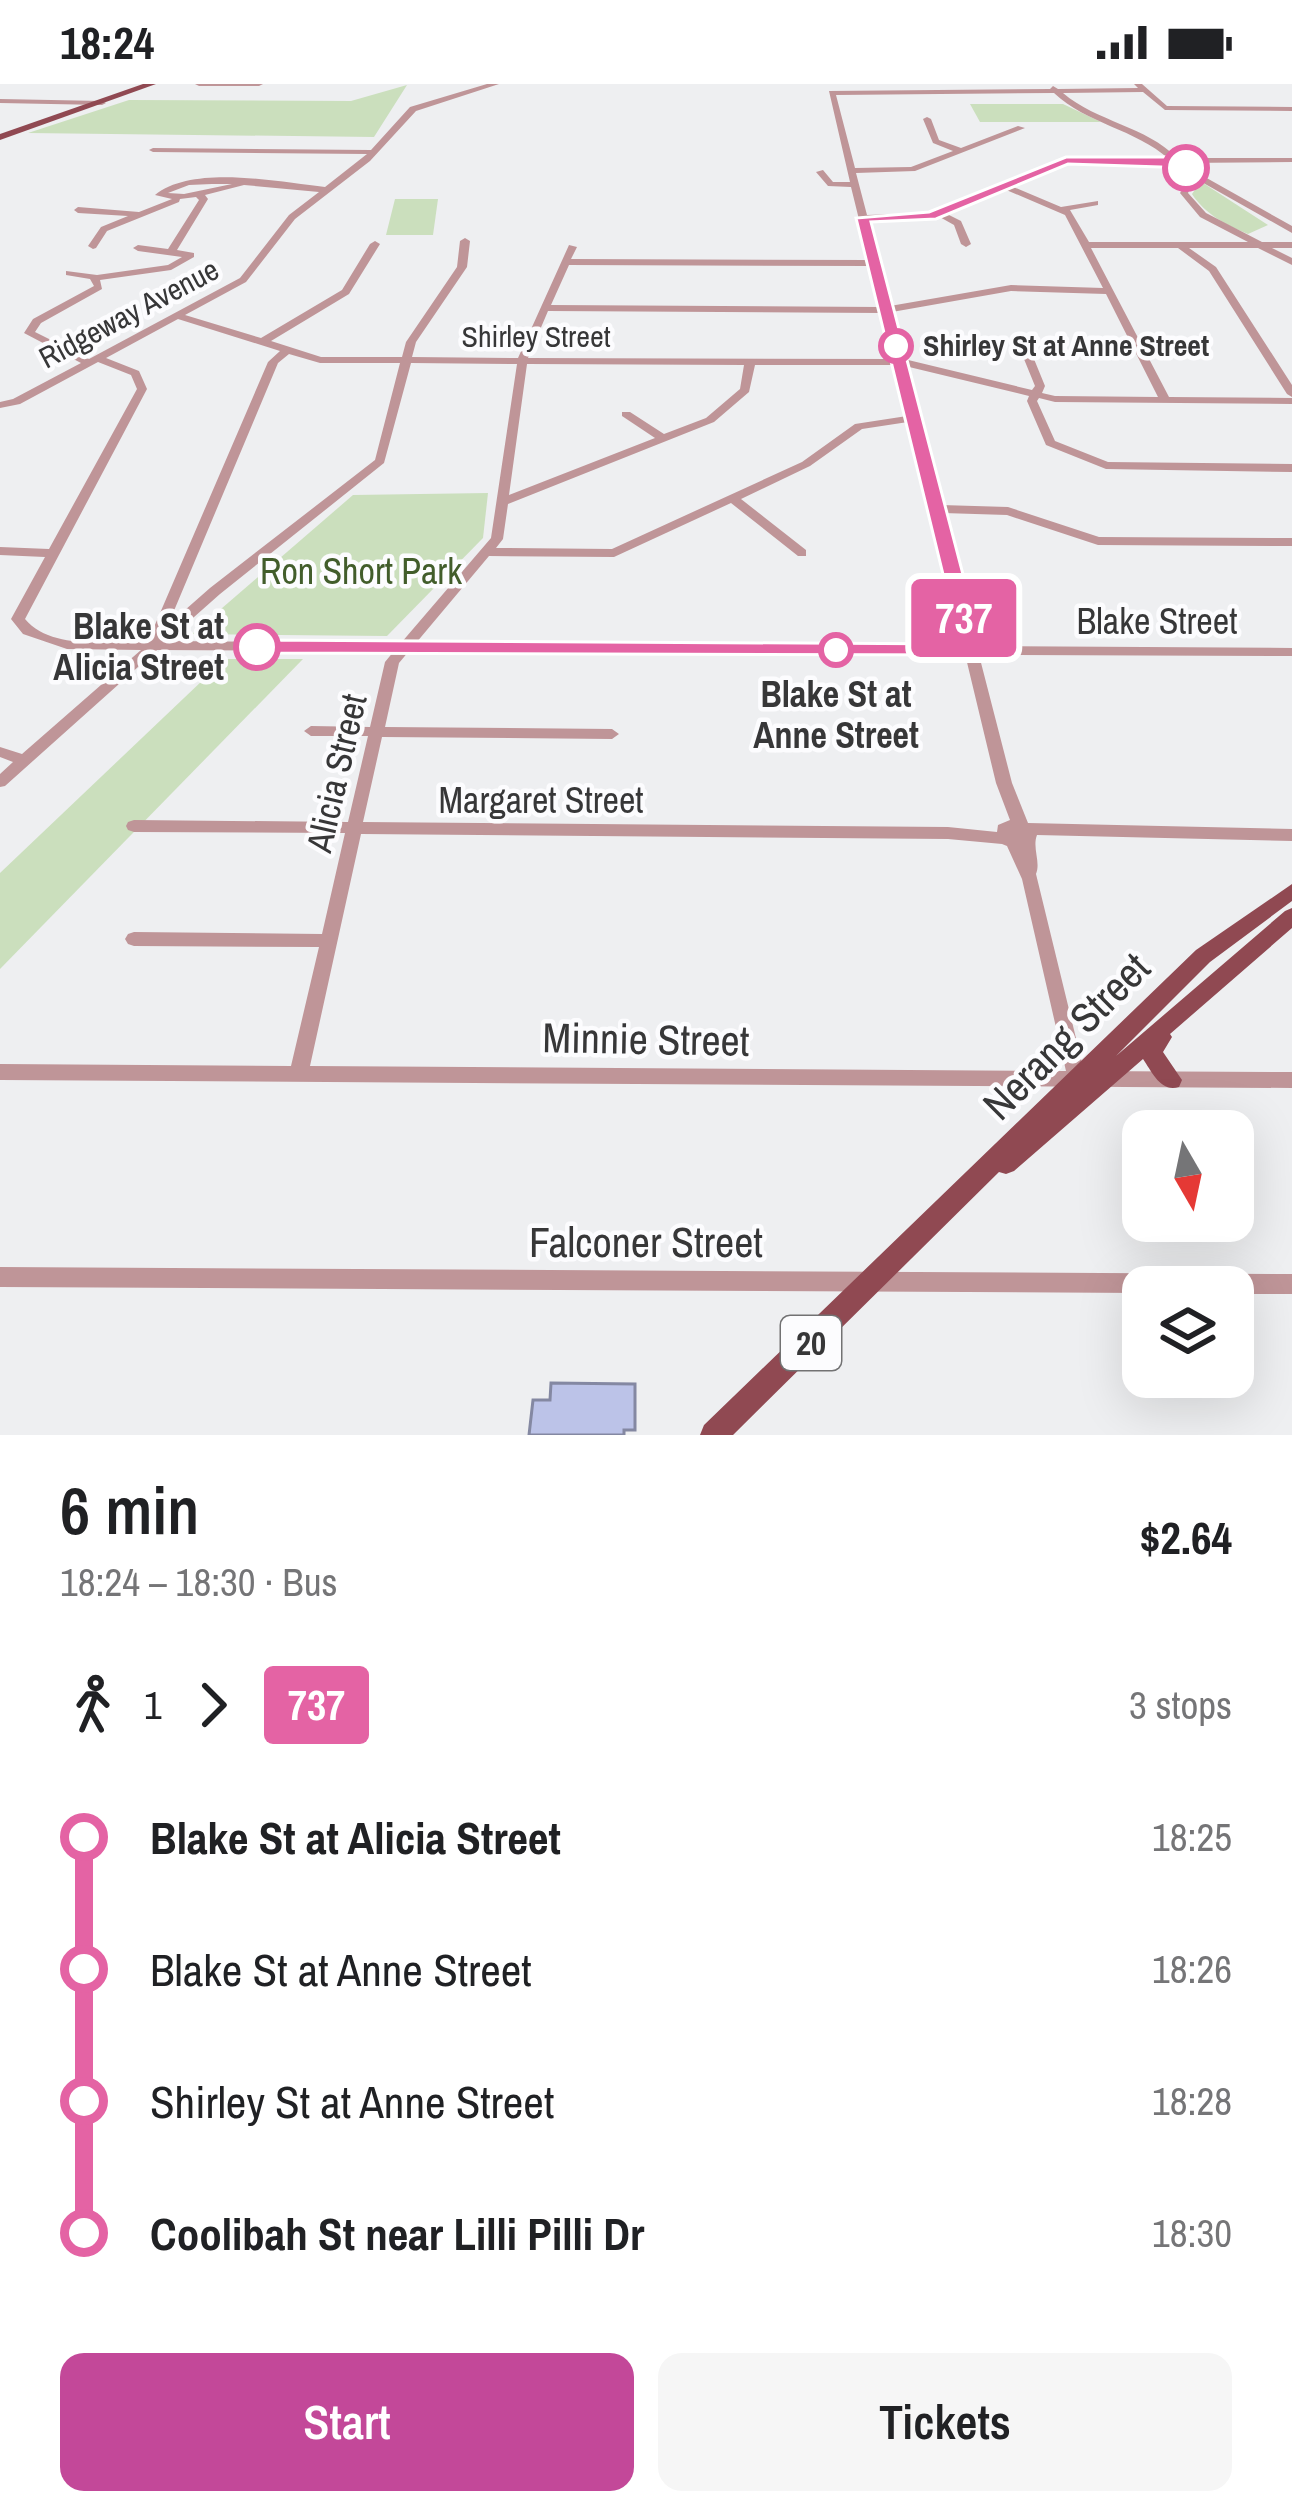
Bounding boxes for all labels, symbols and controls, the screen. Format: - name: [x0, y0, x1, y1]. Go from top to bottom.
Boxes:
- text: 18:24: [60, 12, 154, 73]
- unlabelled marker: [1164, 146, 1208, 190]
- street label: Ridgeway Avenue: [32, 249, 225, 377]
- street label: Shirley Street: [461, 316, 611, 356]
- place label: Shirley St at Anne Street: [923, 325, 1209, 365]
- marker: Shirley St at Anne Street: [880, 330, 912, 362]
- park label: Ron Short Park: [260, 547, 462, 595]
- line badge: 737: [895, 579, 1033, 657]
- text: 737: [935, 590, 993, 646]
- street label: Blake Street: [1077, 597, 1237, 645]
- place label: Blake St at Alicia Street: [53, 602, 224, 691]
- marker: Blake St at Alicia Street: [235, 625, 279, 669]
- marker: Blake St at Anne Street: [820, 634, 852, 666]
- place label: Blake St at Anne Street: [753, 670, 919, 759]
- street label: Alicia Street: [294, 689, 377, 858]
- street label: Margaret Street: [438, 776, 644, 824]
- street label: Nerang Street: [970, 940, 1162, 1132]
- street label: Minnie Street: [542, 1009, 750, 1069]
- north arrow: [1122, 1110, 1254, 1242]
- map controls: [1122, 1110, 1254, 1398]
- street label: Falconer Street: [529, 1214, 763, 1270]
- button: layers: [1122, 1266, 1254, 1398]
- road number: 20: [781, 1316, 841, 1370]
- text: 6 min: [60, 1466, 199, 1555]
- text: $2.64: [1140, 1507, 1232, 1568]
- text: 18:24 – 18:30 · Bus: [60, 1556, 337, 1608]
- icon: walk: [60, 1672, 126, 1738]
- icon: forward: [180, 1672, 246, 1738]
- text: 737: [288, 1677, 345, 1733]
- text: 1: [144, 1679, 162, 1731]
- text: 3 stops: [1129, 1679, 1232, 1731]
- text: Blake St at Alicia Street: [150, 1807, 561, 1868]
- text: 18:25: [1152, 1811, 1232, 1863]
- text: Blake St at Anne Street: [150, 1939, 532, 2000]
- text: 18:26: [1152, 1943, 1232, 1995]
- text: Shirley St at Anne Street: [150, 2071, 554, 2132]
- text: 18:28: [1152, 2075, 1232, 2127]
- text: Coolibah St near Lilli Pilli Dr: [150, 2203, 644, 2264]
- text: 18:30: [1152, 2207, 1232, 2259]
- button: Start: [60, 2353, 634, 2491]
- button: Tickets: [658, 2353, 1232, 2491]

